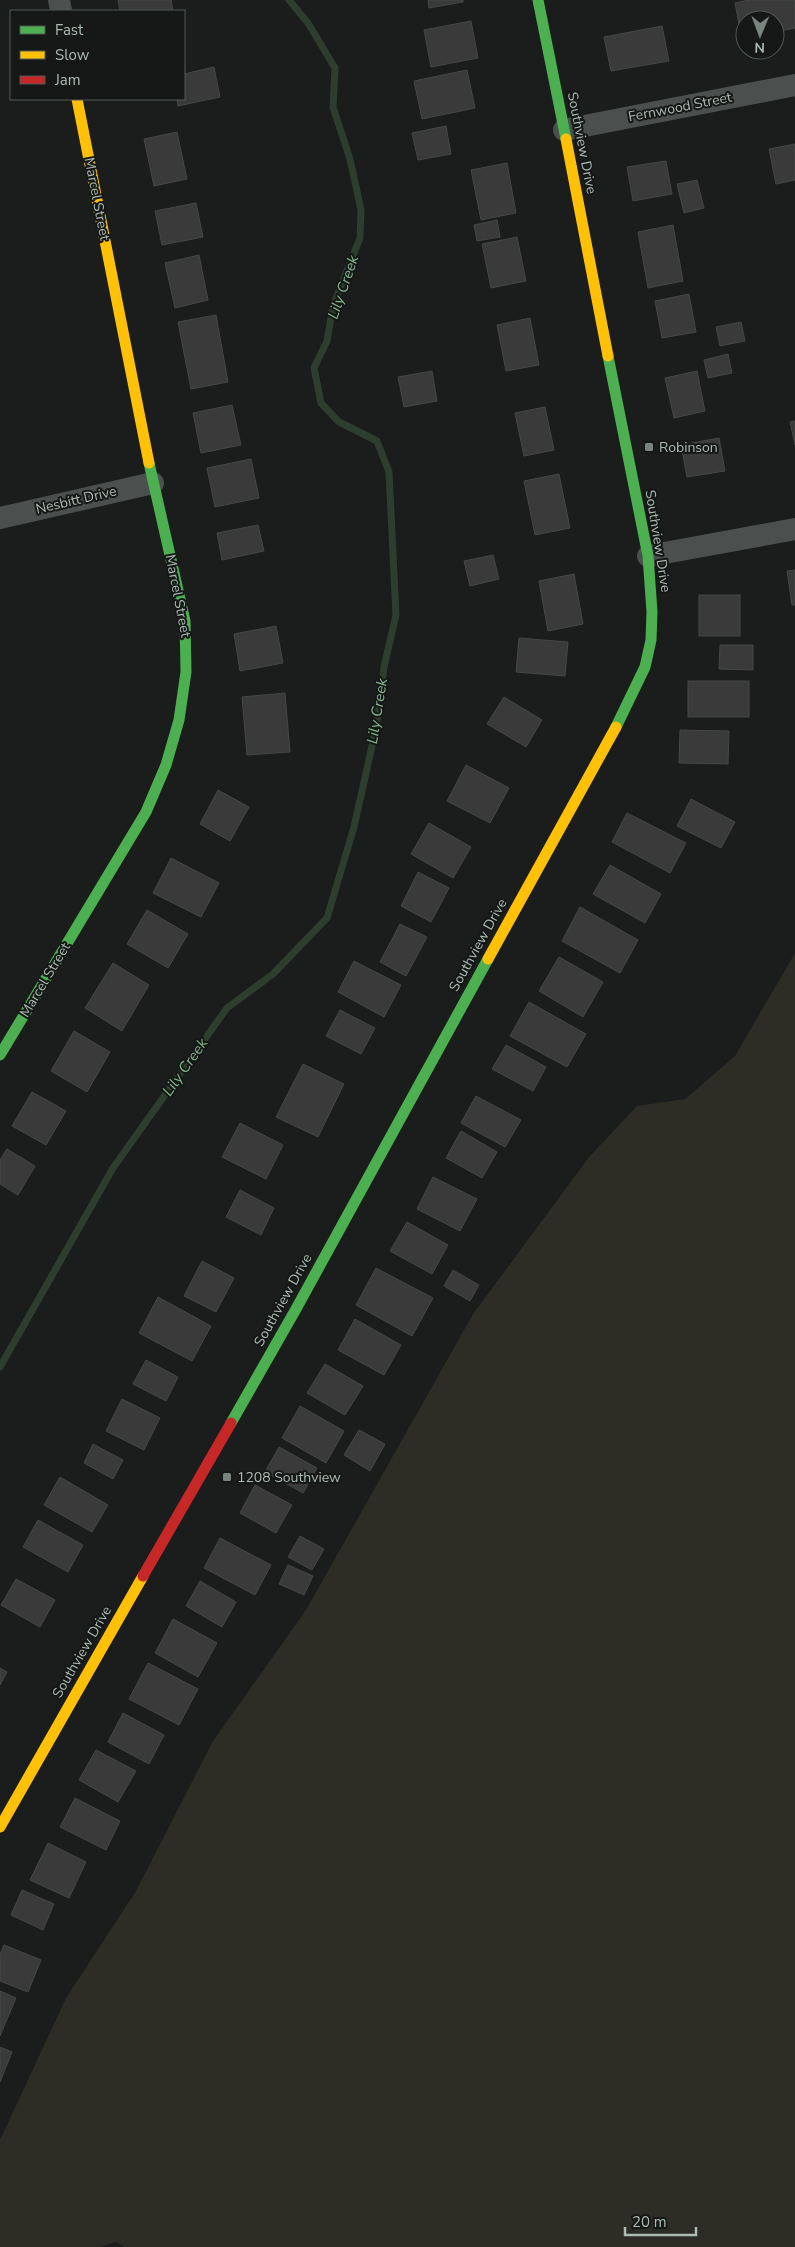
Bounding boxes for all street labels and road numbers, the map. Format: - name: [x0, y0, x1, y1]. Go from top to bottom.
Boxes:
- street label: Fernwood Street: [627, 88, 733, 126]
- street label: Southview Drive: [563, 90, 601, 196]
- street label: Marcel Street: [80, 156, 114, 242]
- street label: Nesbitt Drive: [34, 481, 118, 519]
- street label: Southview Drive: [641, 488, 675, 594]
- street label: Marcel Street: [161, 553, 195, 639]
- street label: Southview Drive: [445, 895, 511, 995]
- street label: Marcel Street: [15, 939, 75, 1021]
- street label: Southview Drive: [250, 1250, 316, 1350]
- street label: Southview Drive: [48, 1602, 116, 1702]

